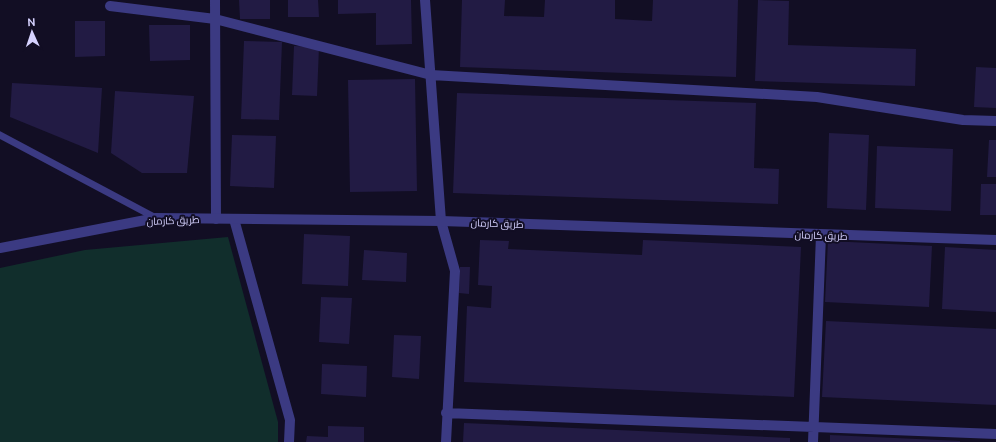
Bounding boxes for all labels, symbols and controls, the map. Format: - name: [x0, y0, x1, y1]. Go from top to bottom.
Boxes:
- north arrow: [12, 12, 52, 52]
- text: N: [27, 16, 36, 28]
- street label: طريق كارمان: [146, 214, 200, 228]
- street label: طريق كارمان: [470, 217, 524, 231]
- street label: طريق كارمان: [794, 229, 848, 243]

